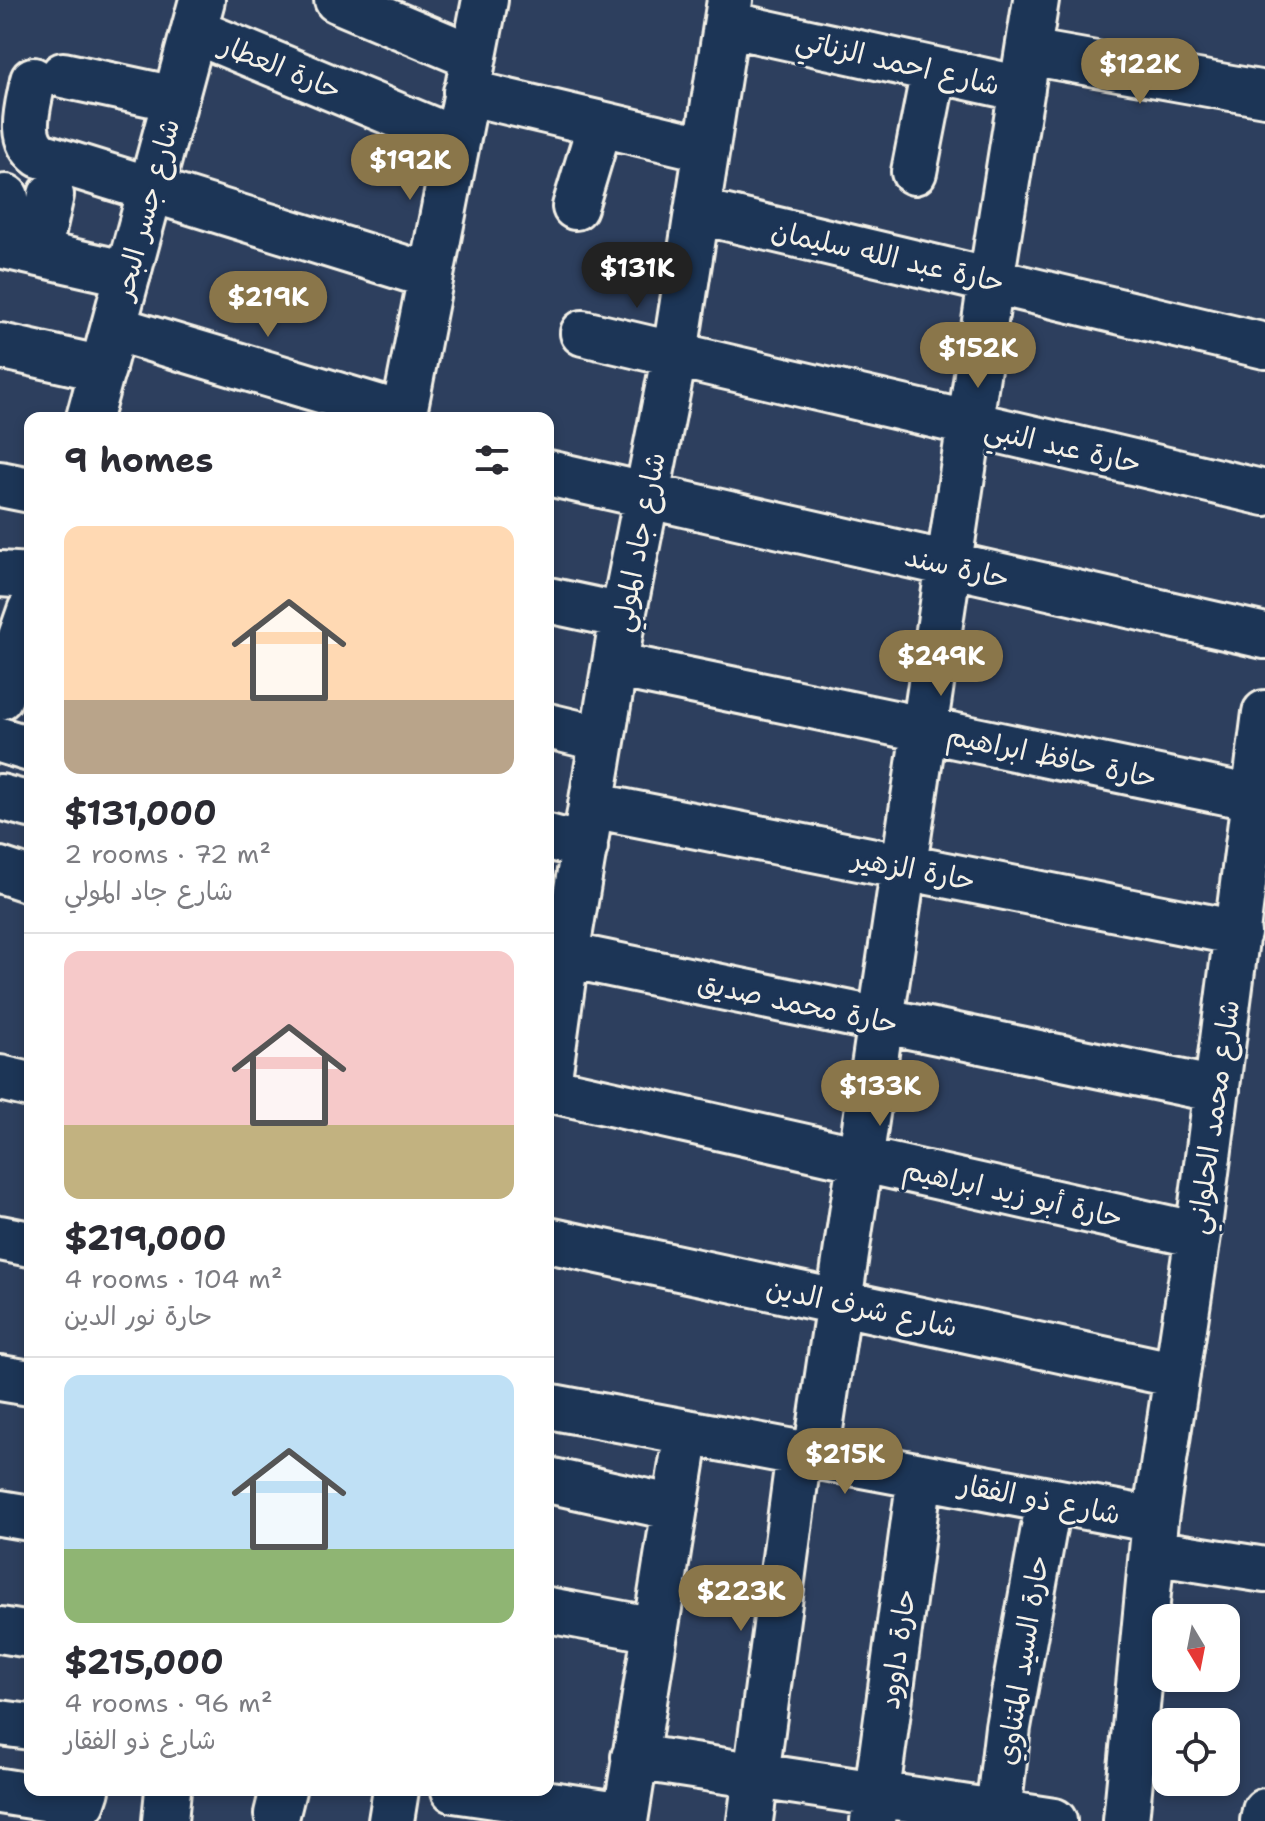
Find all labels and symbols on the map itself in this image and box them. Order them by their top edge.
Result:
street label: شارع احمد الزناتي [791,20,1004,110]
street label: حارة العطار [213,25,347,109]
pin: $122K [1084,38,1196,106]
street label: شارع جسر البحر [103,114,189,306]
pin: $192K [354,134,466,202]
street label: حارة عبد الله سليمان [768,211,1008,301]
pin: $131K [581,242,693,310]
pin: $219K [212,271,324,339]
pin: $152K [922,322,1034,390]
street label: حارة عبد النبي [980,410,1145,488]
street label: شارع جاد المولي [602,449,680,636]
street label: حارة سند [901,537,1013,597]
pin: $249K [885,630,997,698]
street label: حارة حافظ ابراهيم [943,715,1160,800]
street label: حارة الزهير [847,838,979,899]
street label: حارة محمد صديق [694,963,902,1043]
street label: شارع محمد الحلواني [1178,997,1254,1238]
pin: $133K [824,1060,936,1128]
street label: حارة أبو زيد ابراهيم [899,1149,1126,1240]
street label: شارع شرف الدين [763,1268,961,1347]
pin: $215K [789,1428,901,1496]
street label: شارع ذو الفقار [954,1464,1124,1534]
street label: حارة السيد المتناوي [987,1552,1059,1768]
pin: $223K [685,1565,797,1633]
street label: حارة داوود [870,1586,924,1712]
north arrow [1152,1604,1240,1692]

